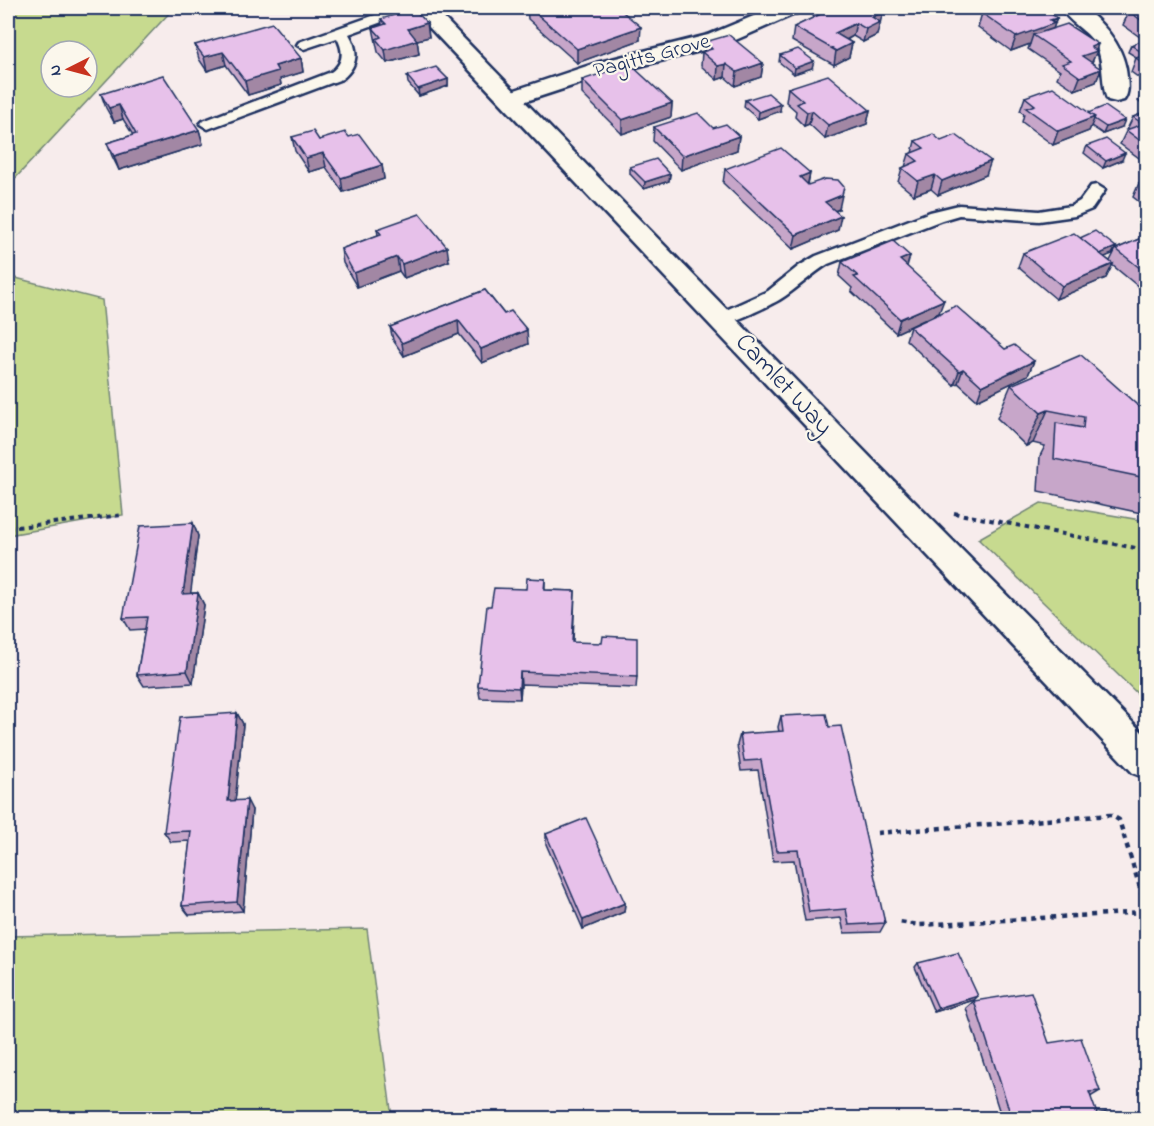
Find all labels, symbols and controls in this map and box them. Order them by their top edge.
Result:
street label: Pagitts Grove [590,26,714,89]
north arrow [39,39,99,99]
text: N [44,64,69,77]
street label: Camlet Way [725,325,841,445]

